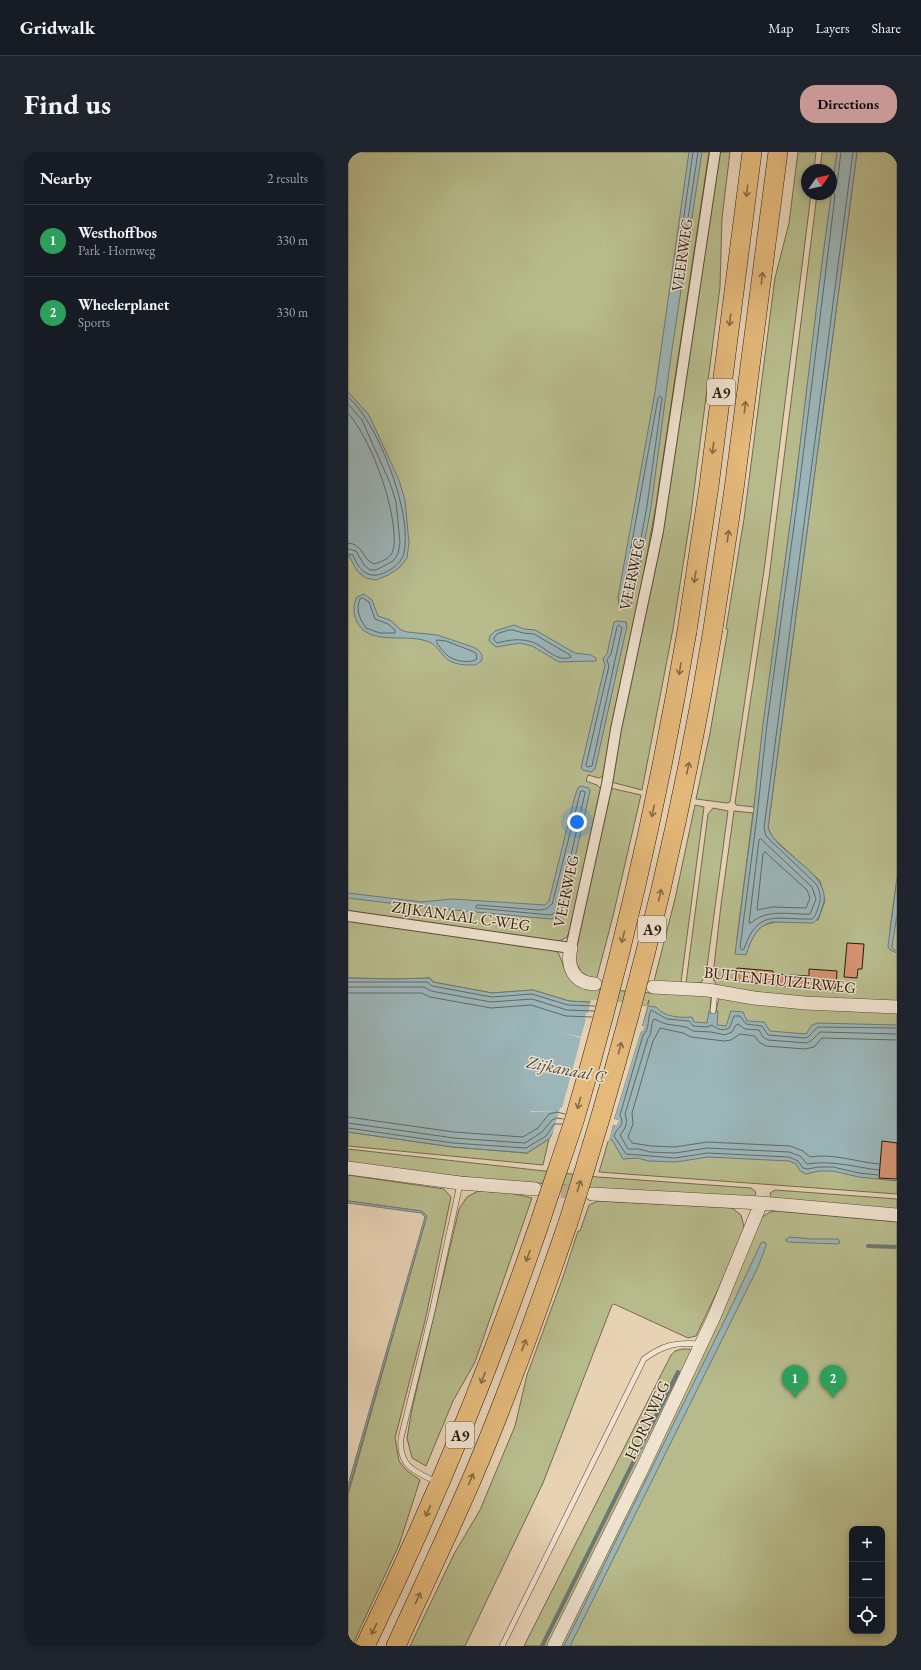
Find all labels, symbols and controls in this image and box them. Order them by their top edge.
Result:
text: Gridwalk [20,15,95,40]
text: Map [768,19,793,37]
text: Layers [815,19,850,37]
text: Share [872,19,901,37]
button: Directions [800,85,897,123]
text: Find us [24,86,111,122]
north arrow [801,164,837,200]
text: Nearby [40,167,92,189]
text: 2 results [267,170,308,187]
one-way arrow [743,184,751,197]
street label: VEERWEG [666,217,698,293]
text: Westhoffbos [78,223,157,242]
text: 1 [50,232,56,249]
text: 330 m [277,232,308,249]
text: Park · Hornweg [78,242,155,259]
one-way arrow [758,272,766,285]
text: Wheelerplanet [78,295,169,314]
text: 2 [50,304,56,321]
text: 330 m [277,304,308,321]
one-way arrow [726,313,734,326]
text: Sports [78,314,110,331]
road number: A9 [707,379,735,405]
one-way arrow [741,401,749,414]
one-way arrow [710,442,717,455]
one-way arrow [724,530,732,543]
street label: VEERWEG [614,535,650,612]
one-way arrow [691,570,699,583]
one-way arrow [676,663,684,676]
one-way arrow [684,762,692,775]
one-way arrow [648,804,656,817]
your location [567,812,587,832]
street label: VEERWEG [548,852,584,929]
one-way arrow [656,889,664,902]
street label: ZIJKANAAL C-WEG [390,896,532,936]
road number: A9 [638,916,666,942]
one-way arrow [619,931,626,944]
street label: BUITENHUIZERWEG [703,962,857,998]
one-way arrow [617,1041,624,1054]
water label: Zijkanaal C [524,1050,610,1088]
one-way arrow [574,1097,582,1110]
one-way arrow [576,1180,583,1193]
one-way arrow [524,1249,532,1261]
one-way arrow [521,1340,529,1352]
pin: 1 [782,1365,808,1398]
pin: 2 [820,1365,846,1398]
one-way arrow [479,1371,487,1383]
street label: HORNWEG [620,1377,675,1463]
road number: A9 [446,1422,474,1448]
one-way arrow [468,1474,476,1486]
one-way arrow [424,1504,431,1516]
map controls [849,1526,885,1634]
button: + [849,1526,885,1562]
button: − [849,1562,885,1598]
one-way arrow [415,1592,422,1604]
button: locate [849,1598,885,1634]
one-way arrow [370,1622,377,1634]

